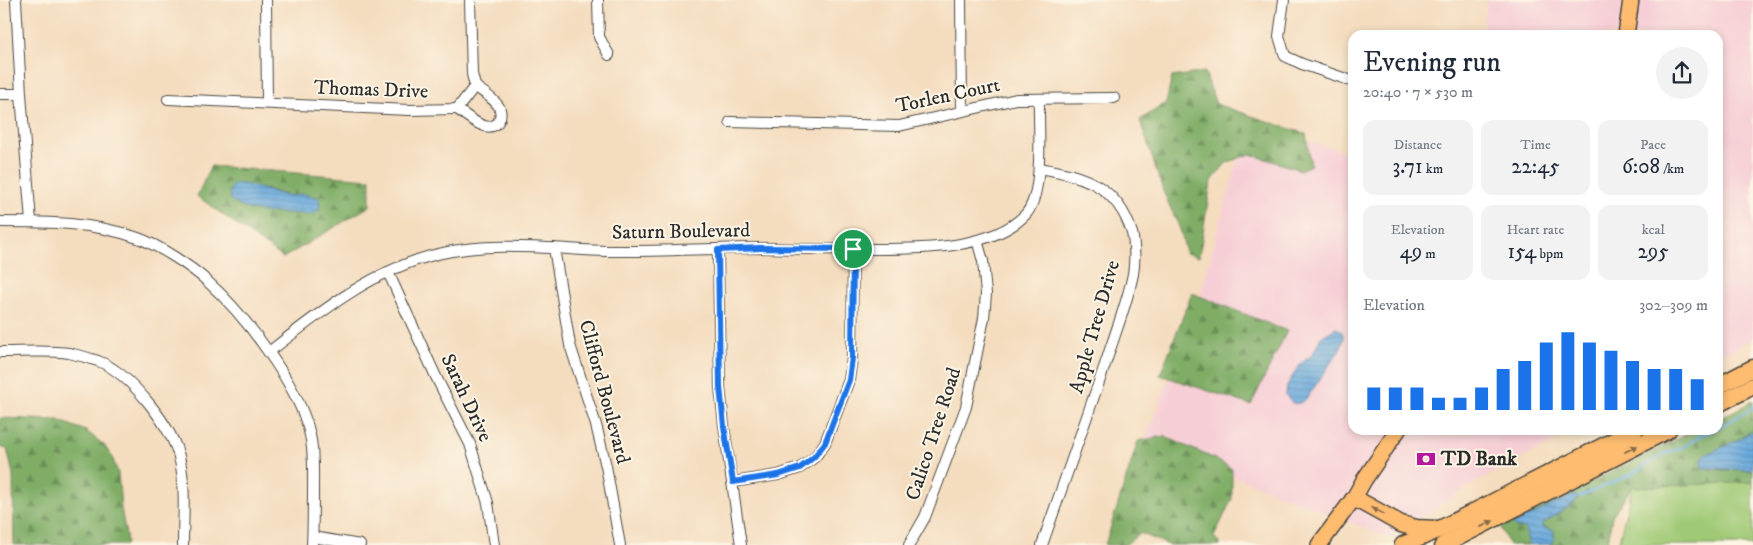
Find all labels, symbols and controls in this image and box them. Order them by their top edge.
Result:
text: Evening run [1363,45,1501,80]
button: share [1656,47,1708,99]
street label: Torlen Court [894,73,1002,119]
street label: Thomas Drive [313,76,429,104]
text: 20:40 · 7 × 530 m [1363,82,1473,102]
text: Distance [1394,136,1442,154]
text: Time [1520,136,1551,154]
text: Pace [1640,136,1666,154]
text: 3.71 [1392,154,1423,180]
text: 22:45 [1511,154,1560,180]
text: 6:08 [1622,154,1660,180]
text: km [1423,160,1443,178]
text: /km [1660,160,1684,178]
street label: Saturn Boulevard [612,218,750,246]
text: Elevation [1391,221,1445,239]
text: Heart rate [1507,221,1564,239]
text: kcal [1642,221,1665,239]
pin [832,228,874,270]
icon: arrive [839,235,867,263]
text: 49 [1400,239,1422,265]
text: 154 [1507,239,1536,265]
text: 295 [1638,239,1669,265]
text: m [1422,245,1436,263]
text: bpm [1536,245,1564,263]
street label: Apple Tree Drive [1064,258,1126,396]
text: Elevation [1363,295,1425,315]
text: 302–309 m [1639,295,1708,315]
street label: Clifford Boulevard [573,317,635,467]
street label: Sarah Drive [435,350,497,446]
street label: Calico Tree Road [901,364,967,504]
one-way arrow [1624,445,1639,453]
place label: TD Bank [1440,447,1518,472]
bank icon: TD Bank [1415,448,1437,470]
one-way arrow [1370,507,1385,515]
one-way arrow [1480,520,1494,528]

